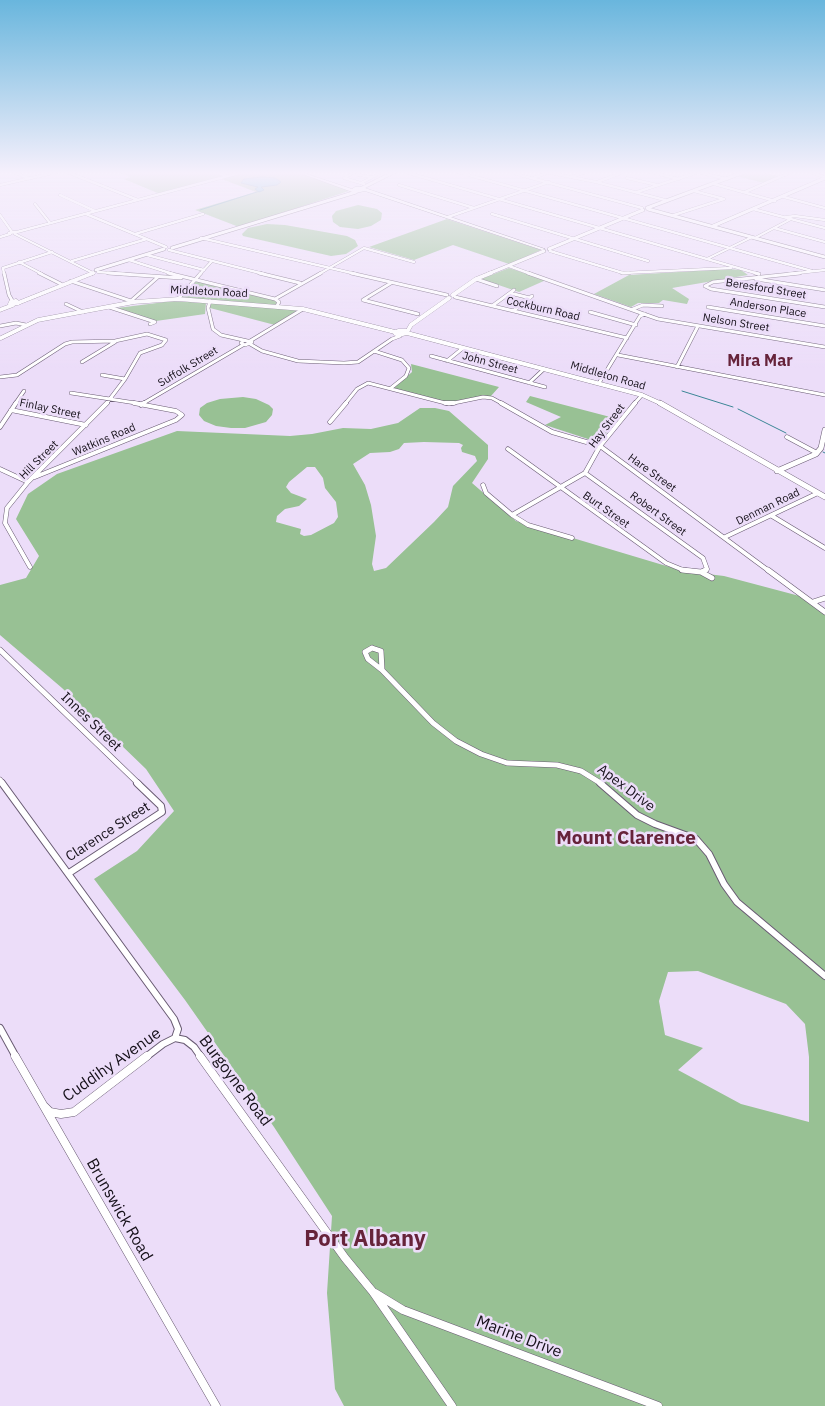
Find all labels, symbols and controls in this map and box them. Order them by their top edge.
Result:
street label: Beresford Street [725,276,807,302]
street label: Middleton Road [170,283,248,301]
street label: Cockburn Road [505,294,581,324]
street label: Anderson Place [729,295,807,321]
street label: Nelson Street [702,311,770,335]
street label: Suffolk Street [156,344,220,390]
street label: John Street [461,349,519,377]
district label: Mira Mar [727,351,793,371]
street label: Middleton Road [569,359,647,393]
street label: Finlay Street [18,396,82,422]
street label: Hay Street [586,401,628,451]
street label: Watkins Road [70,421,138,459]
street label: Hill Street [17,438,61,482]
street label: Hare Street [625,451,679,495]
street label: Denman Road [734,486,802,528]
street label: Burt Street [580,489,632,531]
street label: Robert Street [627,489,689,539]
street label: Innes Street [57,689,125,755]
street label: Apex Drive [594,761,658,815]
street label: Clarence Street [63,799,153,865]
district label: Mount Clarence [556,828,696,850]
street label: Cuddihy Avenue [59,1024,165,1106]
street label: Burgoyne Road [195,1032,275,1130]
street label: Brunswick Road [82,1155,156,1265]
district label: Port Albany [304,1227,426,1253]
street label: Marine Drive [473,1312,565,1362]

